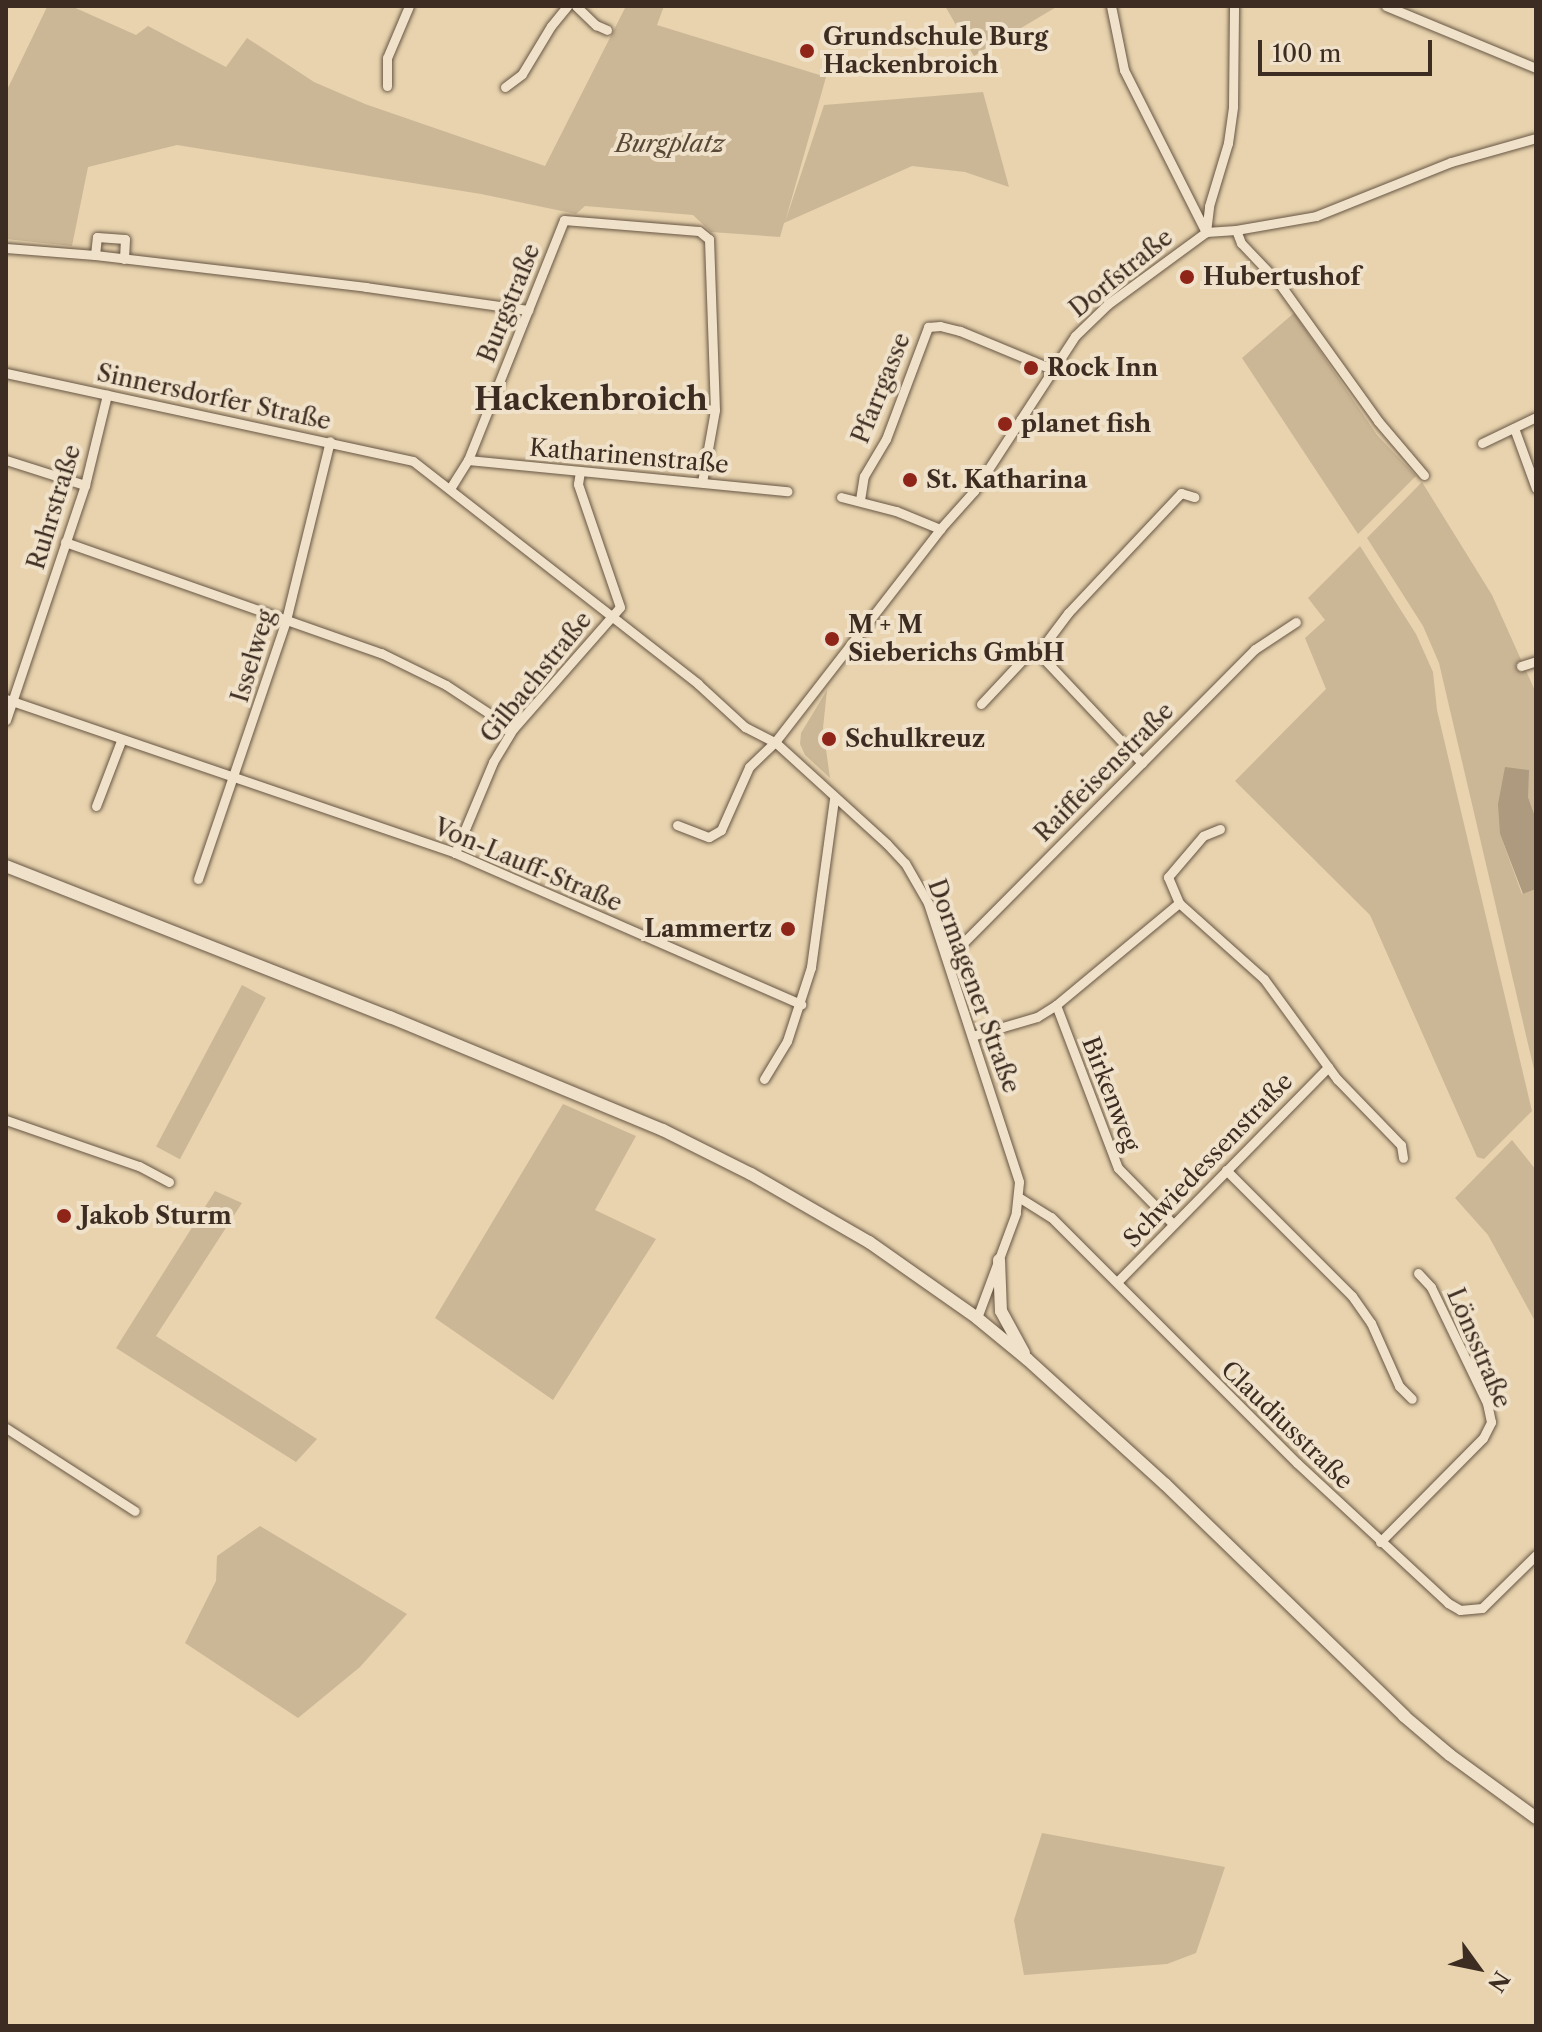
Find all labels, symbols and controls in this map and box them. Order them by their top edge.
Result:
place label: Grundschule Burg Hackenbroich [823,23,1048,79]
scale bar [1262,24,1436,74]
text: 100 m [1272,39,1341,68]
marker: Grundschule Burg Hackenbroich [798,42,816,60]
park label: Burgplatz [615,130,725,158]
street label: Dorfstraße [1064,223,1178,323]
street label: Burgstraße [472,239,546,367]
place label: Hubertushof [1203,263,1360,291]
marker: Hubertushof [1178,268,1196,286]
street label: Pfarrgasse [846,328,916,448]
place label: Rock Inn [1047,354,1159,382]
street label: Sinnersdorfer Straße [94,358,334,436]
marker: Rock Inn [1022,359,1040,377]
district label: Hackenbroich [474,380,708,418]
place label: planet fish [1021,410,1151,438]
marker: planet fish [996,415,1014,433]
street label: Katharinenstraße [528,433,730,479]
street label: Ruhrstraße [21,441,87,573]
place label: St. Katharina [926,466,1087,494]
marker: St. Katharina [901,471,919,489]
street label: Isselweg [225,606,281,706]
street label: Gilbachstraße [474,606,598,748]
place label: M + M Sieberichs GmbH [848,611,1065,667]
marker: M + M Sieberichs GmbH [823,630,841,648]
street label: Raiffeisenstraße [1028,696,1180,848]
place label: Schulkreuz [845,725,985,753]
marker: Schulkreuz [820,730,838,748]
street label: Von-Lauff-Straße [430,812,626,918]
street label: Dormagener Straße [922,875,1026,1097]
place label: Lammertz [644,915,772,943]
marker: Lammertz [779,920,797,938]
street label: Birkenweg [1076,1033,1146,1155]
street label: Schwiedessenstraße [1117,1067,1299,1253]
place label: Jakob Sturm [80,1202,232,1230]
marker: Jakob Sturm [55,1207,73,1225]
street label: Lönsstraße [1441,1284,1517,1412]
street label: Claudiusstraße [1215,1355,1359,1495]
north arrow [1438,1928,1518,2008]
text: N [1482,1966,1515,1997]

